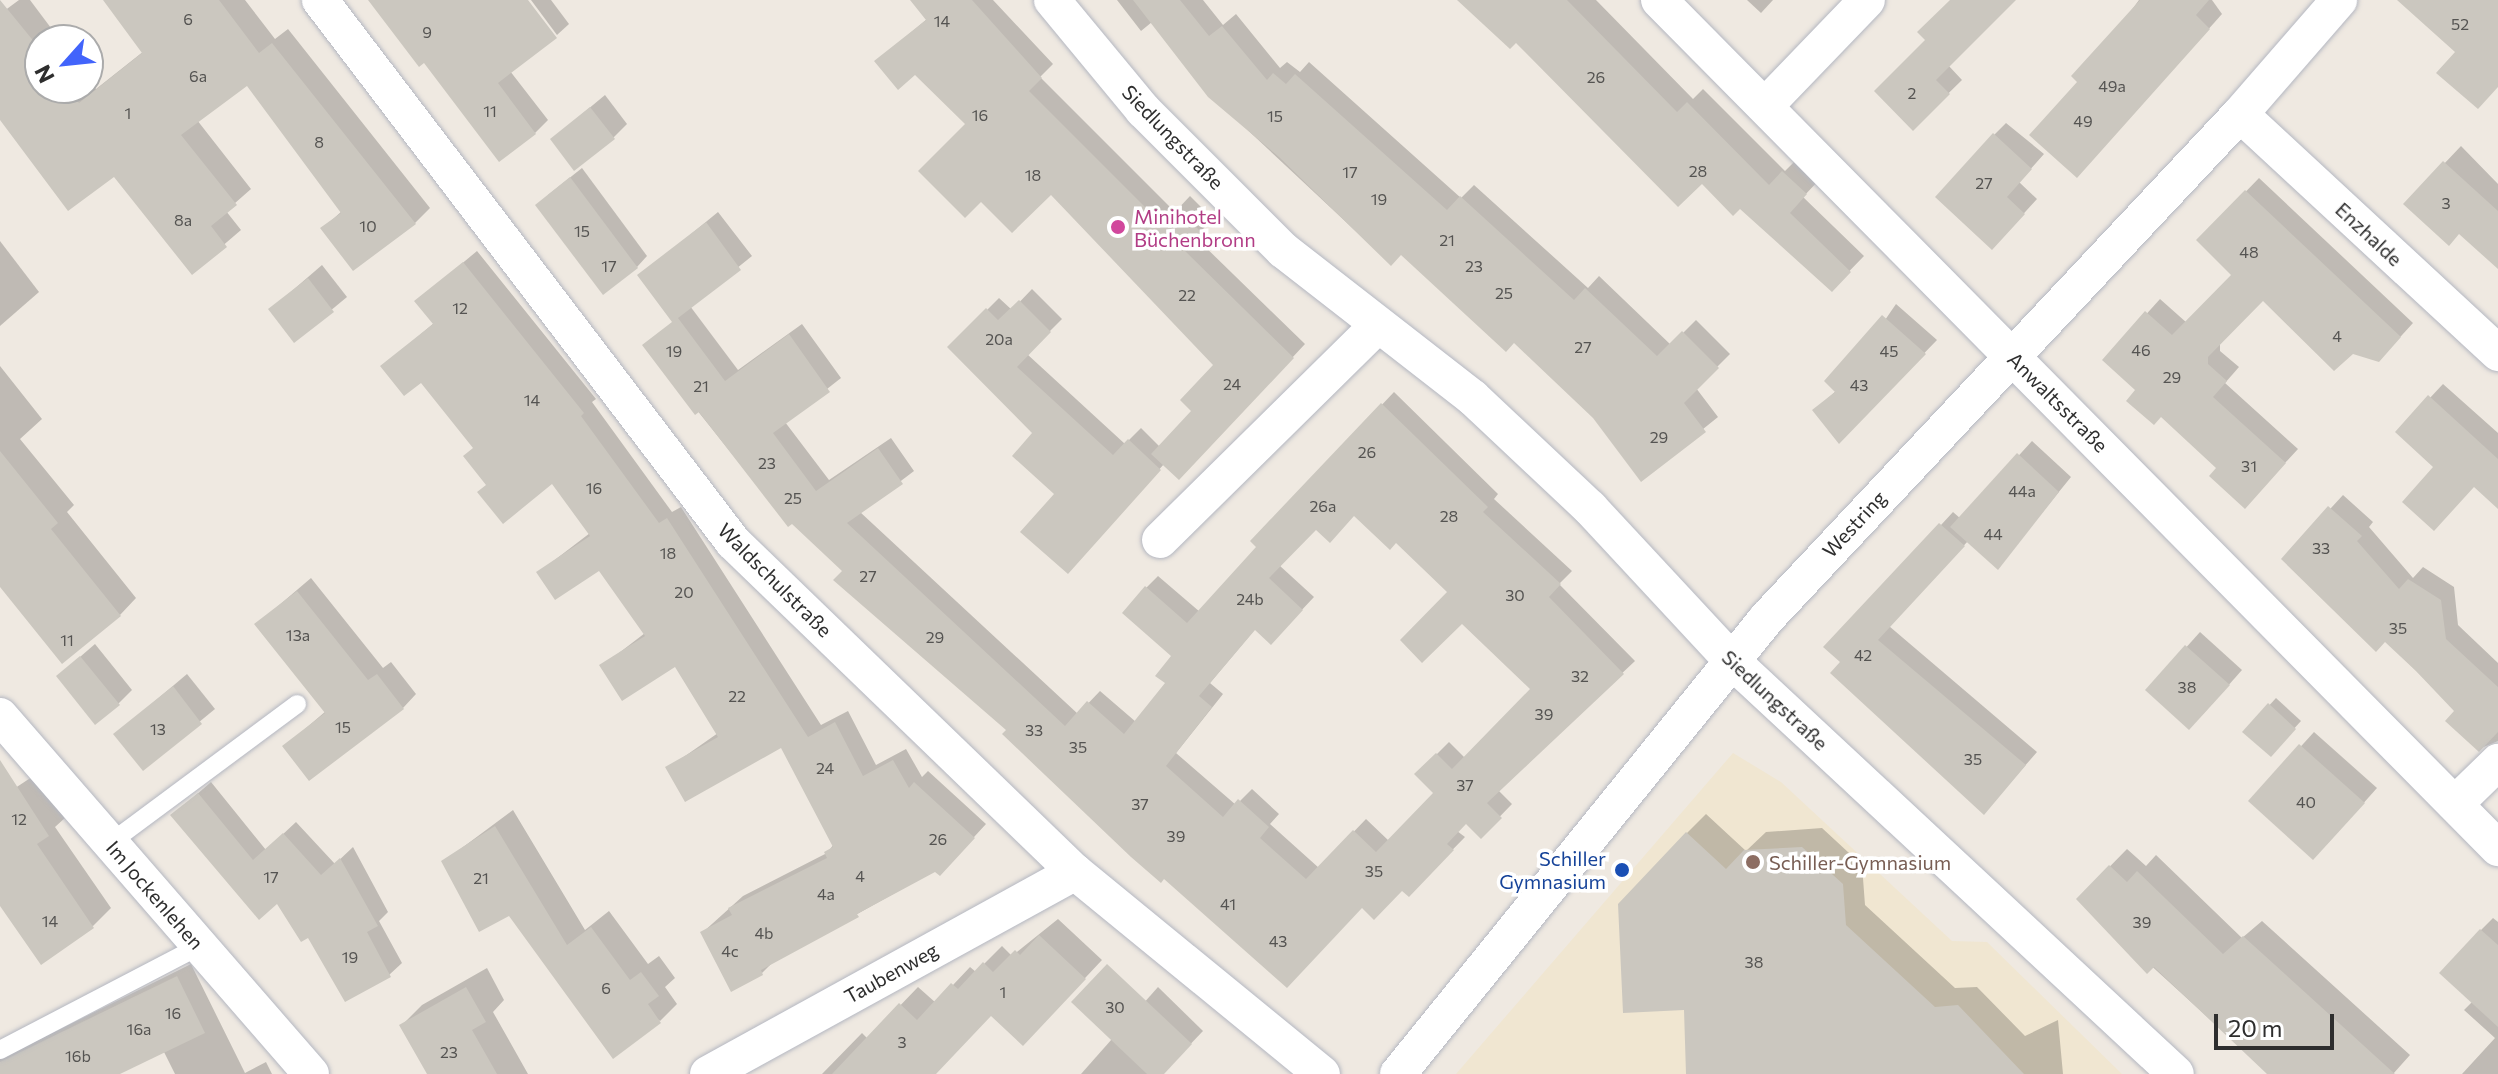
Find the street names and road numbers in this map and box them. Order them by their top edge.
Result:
street label: Siedlungstraße [1117,80,1229,194]
street label: Enzhalde [2331,197,2407,271]
street label: Anwaltsstraße [2003,347,2113,457]
street label: Westring [1817,486,1891,562]
street label: Waldschulstraße [713,518,837,642]
street label: Siedlungstraße [1717,645,1833,755]
street label: Im Jockenlehen [101,836,209,954]
street label: Taubenweg [840,937,942,1009]

